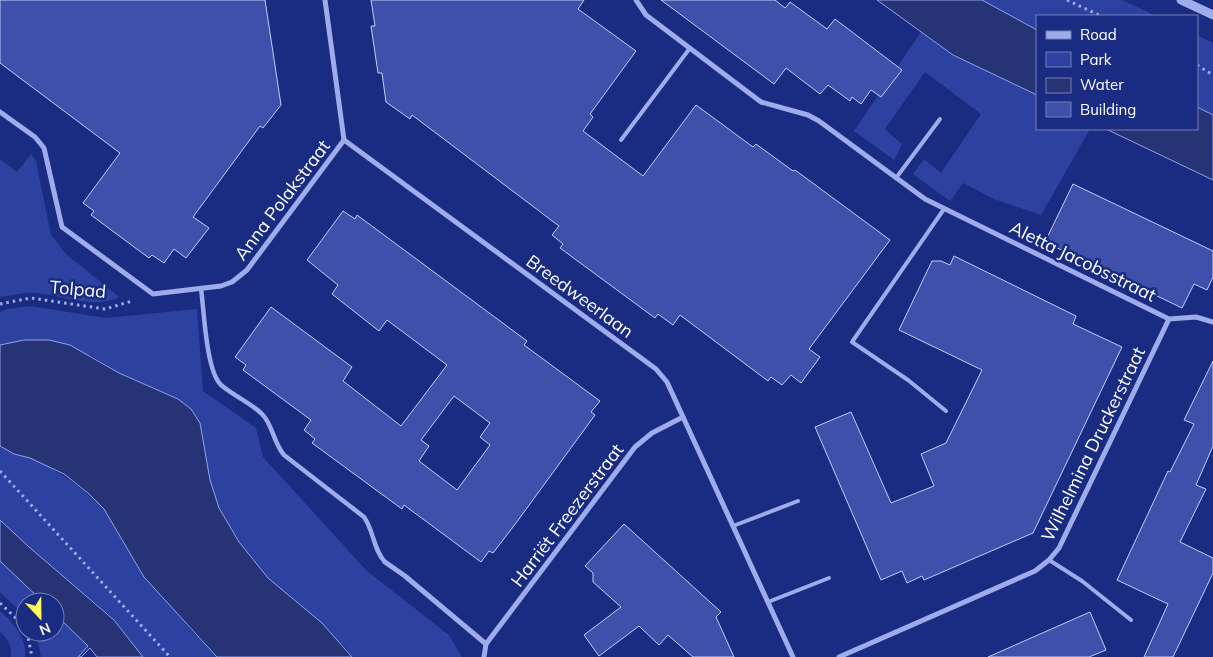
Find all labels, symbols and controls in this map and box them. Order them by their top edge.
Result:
legend [1036,15,1198,130]
text: Road [1080,25,1117,44]
text: Park [1080,50,1112,69]
text: Water [1080,75,1124,94]
text: Building [1080,100,1136,119]
street label: Anna Polakstraat [229,135,335,265]
street label: Aletta Jacobsstraat [1006,216,1160,306]
street label: Breedweerlaan [522,249,638,343]
street label: Tolpad [49,275,107,303]
street label: Wilhelmina Druckerstraat [1036,343,1150,545]
street label: Harriët Freezerstraat [506,439,628,591]
north arrow [15,592,65,642]
text: N [37,619,53,639]

